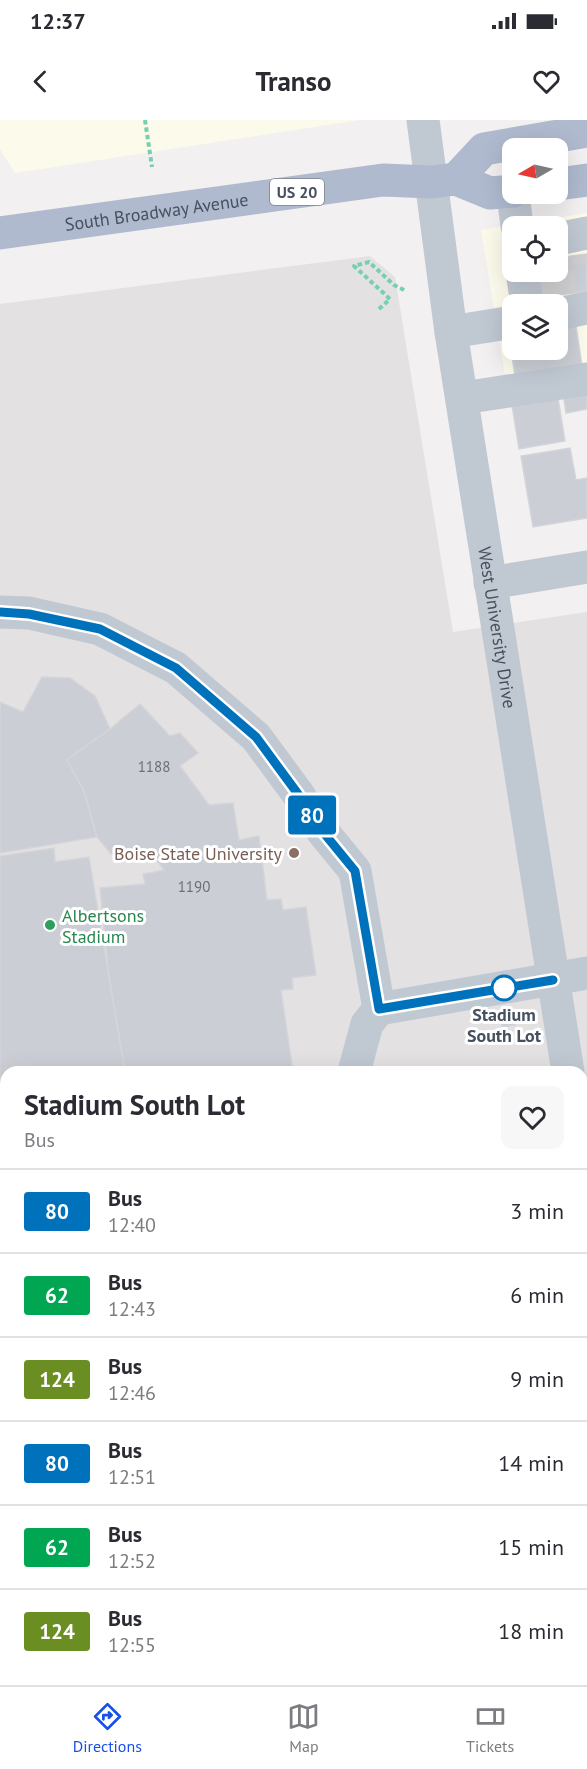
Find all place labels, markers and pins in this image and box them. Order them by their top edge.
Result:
place label: Boise State University [114,842,283,865]
marker: Boise State University [287,846,301,860]
place label: Albertsons Stadium [62,904,144,948]
marker: Albertsons Stadium [43,918,57,932]
marker: Stadium South Lot [491,975,517,1001]
place label: Stadium South Lot [467,1003,542,1047]

